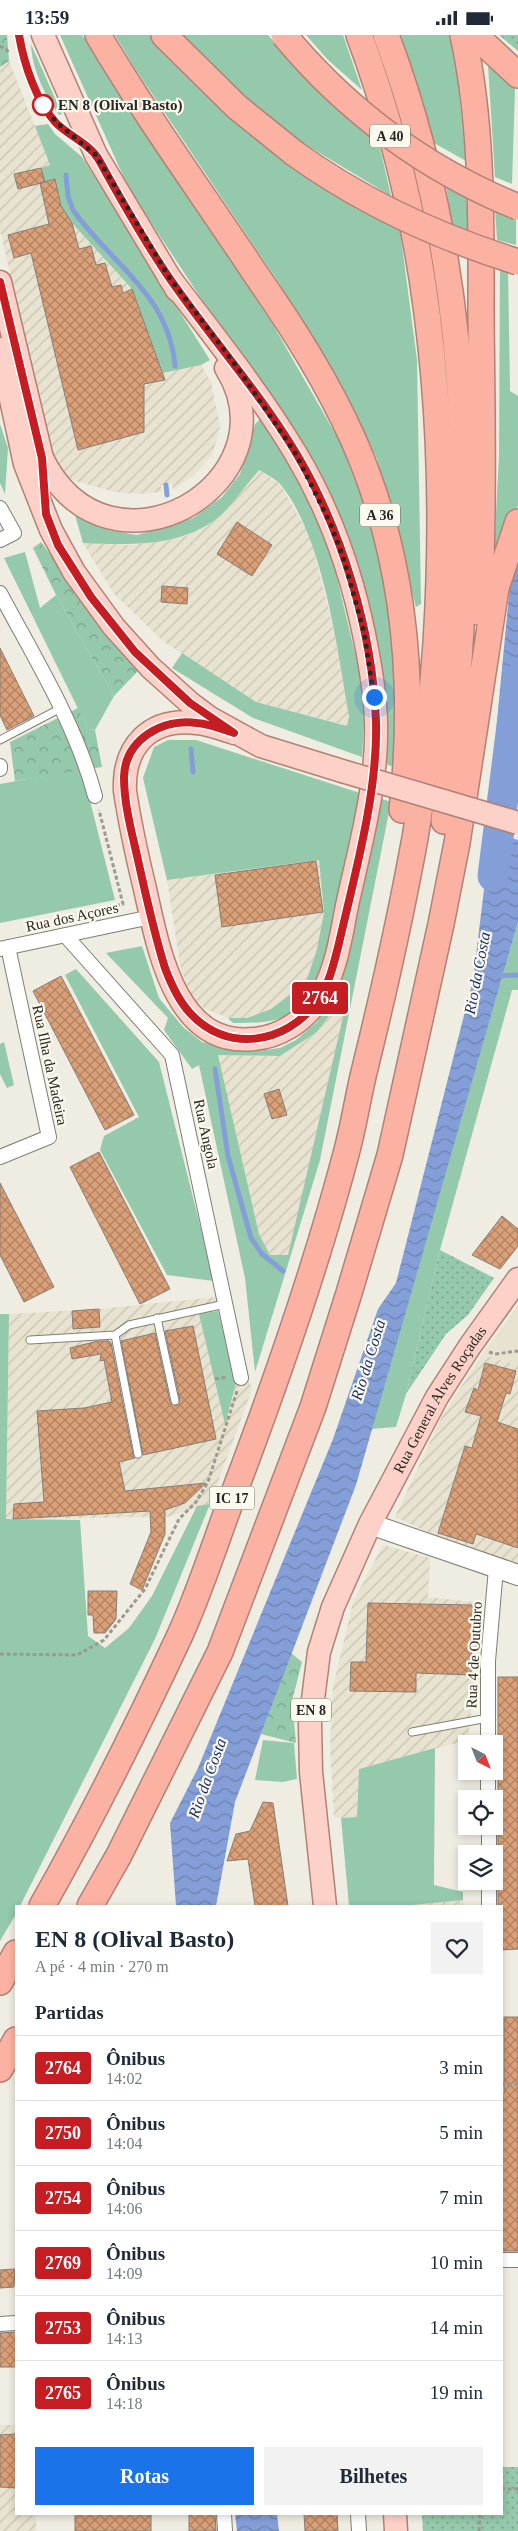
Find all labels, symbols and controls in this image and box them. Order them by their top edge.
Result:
text: 13:59 [25,7,69,28]
marker: EN 8 (Olival Basto) [32,94,54,116]
place label: EN 8 (Olival Basto) [58,97,183,114]
road number: A 40 [370,125,410,147]
road number: A 36 [360,503,400,527]
your location [362,685,387,710]
street label: Rua dos Açores [24,899,120,935]
water label: Rio da Costa [460,930,493,1017]
line badge: 2764 [285,982,355,1014]
text: 2764 [302,988,338,1008]
street label: Rua Ilha da Madeira [29,1003,71,1127]
street label: Rua Angola [191,1097,221,1171]
water label: Rio da Costa [347,1318,388,1403]
street label: Rua General Alves Roçadas [390,1323,490,1476]
road number: IC 17 [210,1487,254,1510]
street label: Rua 4 de Outubro [463,1601,485,1709]
road number: EN 8 [291,1699,331,1721]
north arrow [458,1735,502,1780]
map controls [458,1735,503,1890]
water label: Rio da Costa [184,1736,229,1821]
button: locate [458,1790,503,1835]
button: layers [458,1845,503,1890]
button: heart [431,1922,483,1974]
text: EN 8 (Olival Basto) [35,1926,234,1952]
text: A pé · 4 min · 270 m [35,1958,169,1975]
text: Partidas [35,2002,104,2023]
text: Ônibus [106,2048,165,2069]
text: 3 min [439,2057,483,2078]
text: 2764 [45,2058,81,2078]
text: 14:02 [106,2070,142,2087]
text: Ônibus [106,2113,165,2134]
text: 5 min [439,2122,483,2143]
text: 2750 [45,2123,81,2143]
text: 14:04 [106,2135,142,2152]
text: Ônibus [106,2178,165,2199]
text: 7 min [439,2187,483,2208]
text: 2754 [45,2188,81,2208]
text: 14:06 [106,2200,142,2217]
text: Ônibus [106,2243,165,2264]
text: 10 min [430,2252,483,2273]
text: 2769 [45,2253,81,2273]
text: 14:09 [106,2265,142,2282]
text: Ônibus [106,2308,165,2329]
text: 14 min [430,2317,483,2338]
text: 2753 [45,2318,81,2338]
text: 14:13 [106,2330,142,2347]
text: Ônibus [106,2373,165,2394]
text: 19 min [430,2382,483,2403]
text: 2765 [45,2383,81,2403]
text: 14:18 [106,2395,142,2412]
button: Rotas [35,2447,254,2505]
button: Bilhetes [264,2447,483,2505]

